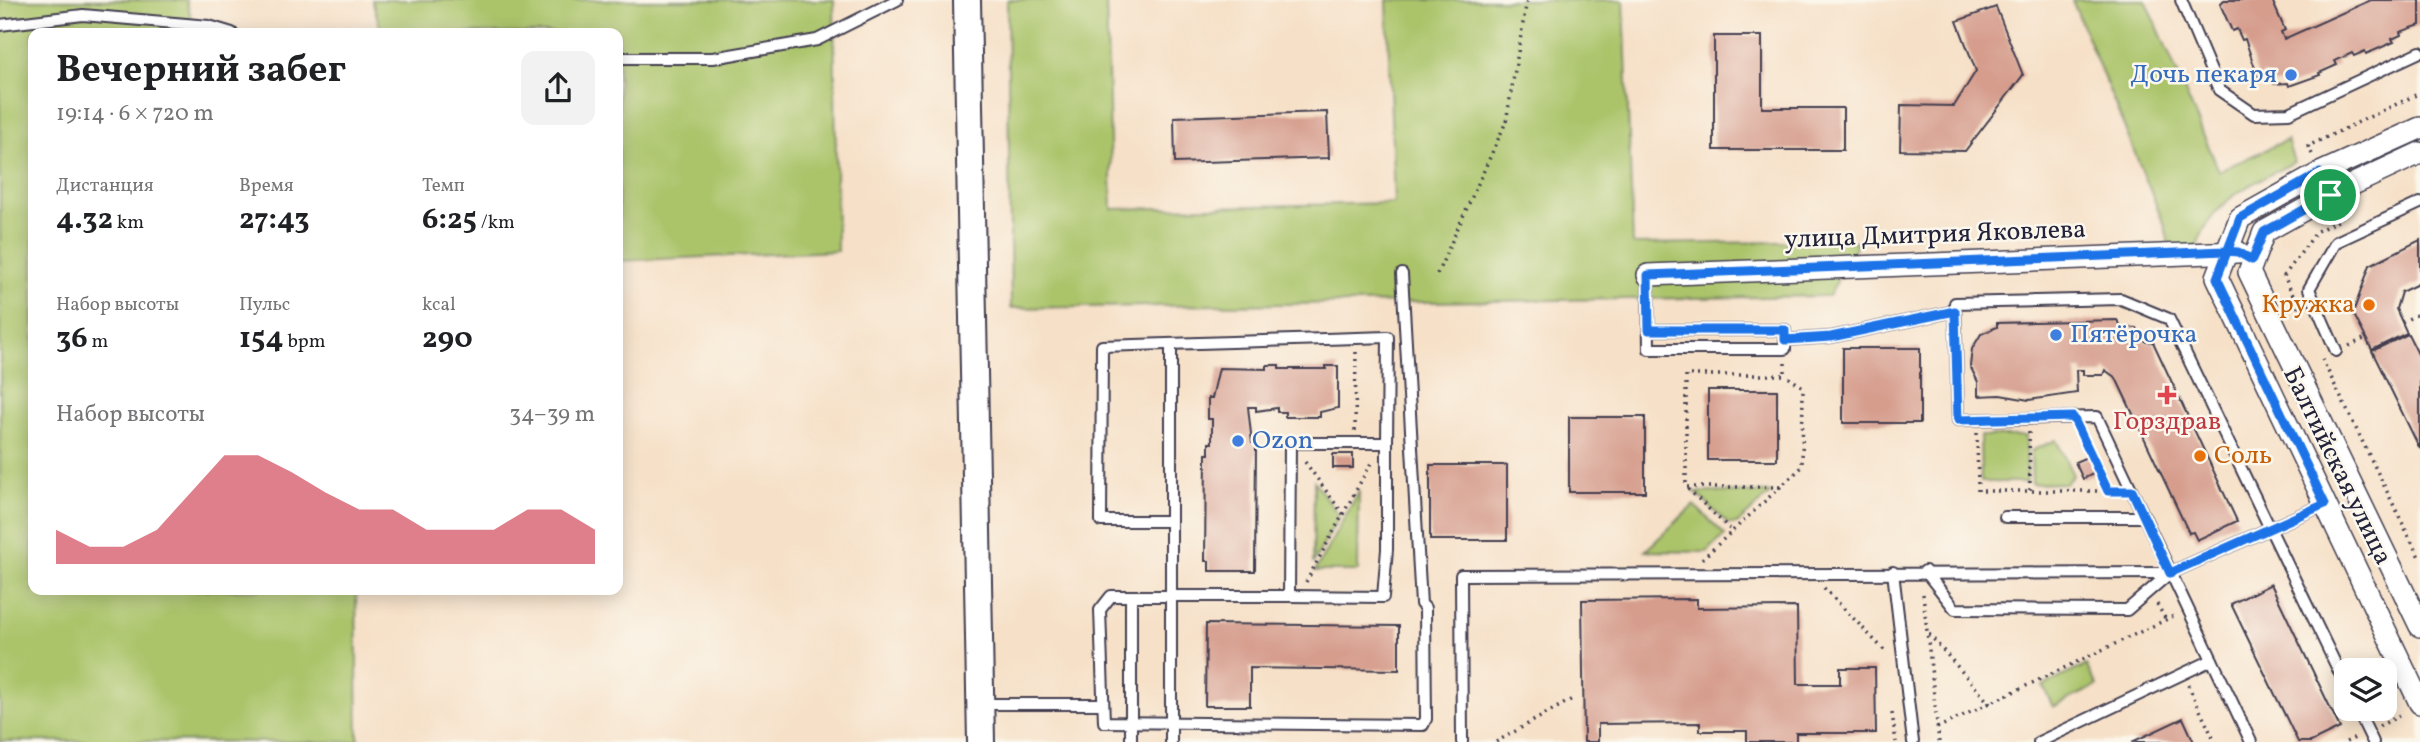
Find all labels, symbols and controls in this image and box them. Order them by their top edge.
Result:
text: Вечерний забег [56,45,346,98]
button: share [521,51,595,125]
place label: Дочь пекаря [2130,57,2277,93]
marker: Дочь пекаря [2283,67,2299,83]
text: 19:14 · 6 × 720 m [56,98,214,130]
pin [2300,165,2360,225]
text: Дистанция [56,173,154,199]
text: Время [239,173,294,199]
text: Темп [422,173,465,199]
icon: arrive [2311,176,2349,214]
text: 4.32 [56,199,113,241]
text: 27:43 [239,199,310,241]
text: 6:25 [422,199,477,241]
text: km [113,210,144,236]
text: /km [477,210,515,236]
street label: улица Дмитрия Яковлева [1783,212,2087,258]
place label: Кружка [2261,287,2355,323]
text: Набор высоты [56,292,179,318]
text: Пульс [239,292,290,318]
text: kcal [422,292,456,318]
marker: Кружка [2361,297,2377,313]
place label: Пятёрочка [2070,317,2198,353]
text: 36 [56,318,88,360]
text: 154 [239,318,284,360]
text: 290 [422,318,473,360]
marker: Пятёрочка [2048,327,2064,343]
text: m [88,329,108,355]
text: bpm [284,329,326,355]
street label: Балтийская улица [2273,361,2401,571]
marker: Горздрав [2159,387,2175,403]
text: Набор высоты [56,399,205,431]
text: 34–39 m [509,399,595,431]
place label: Горздрав [2113,404,2221,440]
place label: Ozon [1252,423,1313,459]
marker: Ozon [1230,433,1246,449]
place label: Соль [2214,438,2272,474]
marker: Соль [2192,448,2208,464]
map controls [2334,658,2397,721]
button: layers [2334,658,2397,721]

